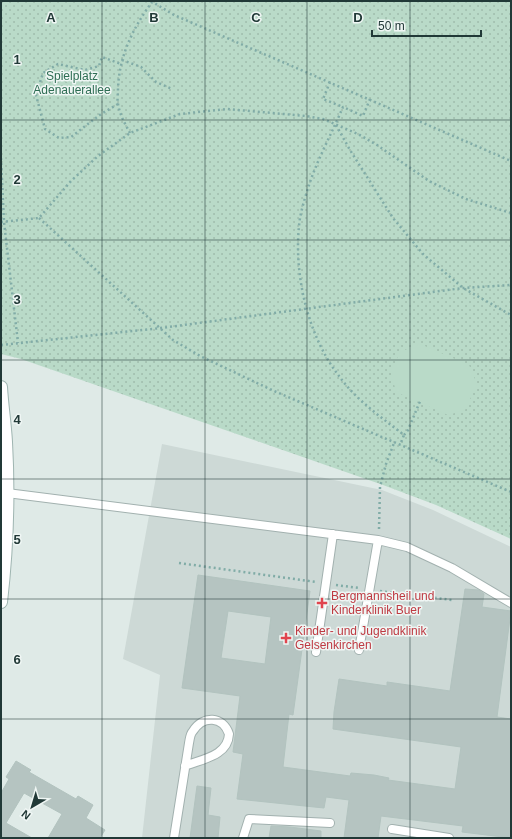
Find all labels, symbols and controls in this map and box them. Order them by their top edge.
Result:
text: A [46,10,56,25]
text: B [149,10,159,25]
text: C [251,10,261,25]
text: D [353,10,363,25]
scale bar [372,12,481,38]
text: 50 m [378,19,405,33]
text: 1 [13,52,21,67]
park label: Spielplatz Adenauerallee [33,69,111,97]
text: 2 [13,172,21,187]
text: 3 [13,292,21,307]
text: 4 [13,412,21,427]
text: 5 [13,532,21,547]
place label: Bergmannsheil und Kinderklinik Buer [331,589,434,617]
marker: Bergmannsheil und Kinderklinik Buer [316,597,328,609]
place label: Kinder- und Jugendklinik Gelsenkirchen [295,624,427,652]
marker: Kinder- und Jugendklinik Gelsenkirchen [280,632,292,644]
text: 6 [13,652,21,667]
north arrow [12,787,52,827]
text: N [19,808,33,822]

